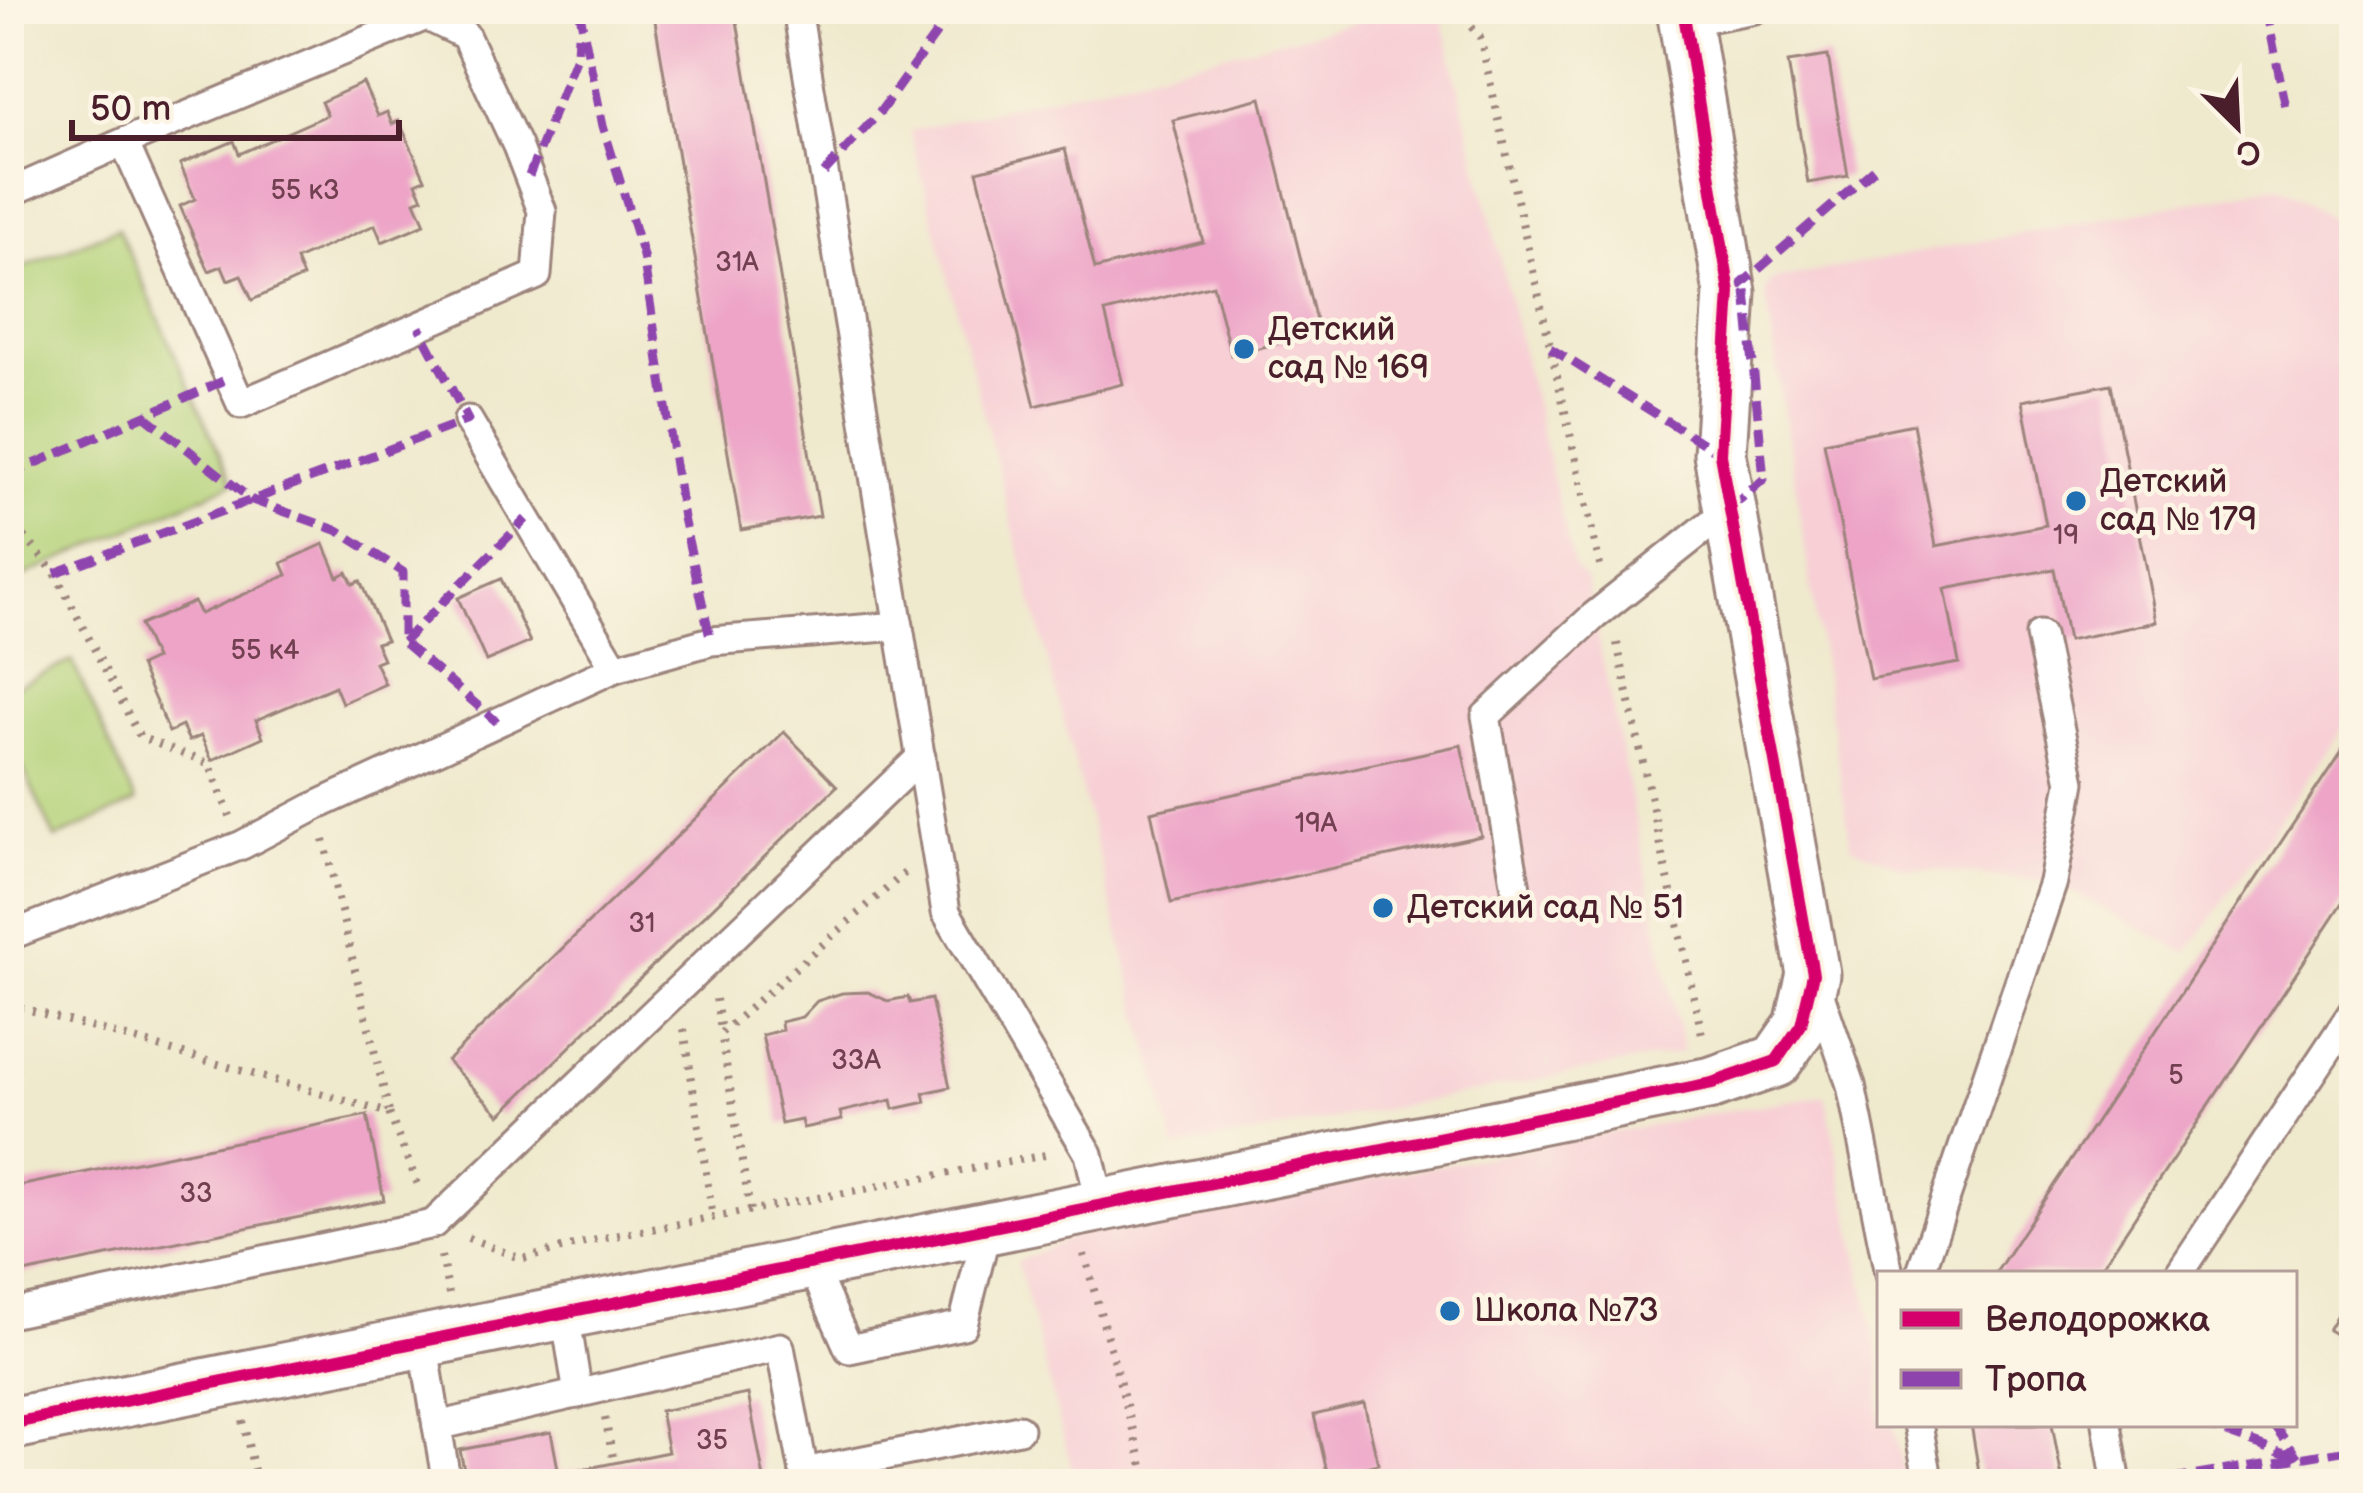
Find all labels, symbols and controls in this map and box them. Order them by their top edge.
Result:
scale bar [72,66,399,140]
north arrow [2177,66,2297,186]
text: 50 m [90,88,171,131]
text: С [2230,129,2267,175]
house number: 55 к3 [270,175,340,207]
house number: 31А [715,247,759,279]
place label: Детский сад № 169 [1268,310,1429,388]
marker: Детский сад № 169 [1231,336,1257,362]
place label: Детский сад № 179 [2100,462,2257,540]
marker: Детский сад № 179 [2063,488,2089,514]
house number: 19 [2053,520,2079,552]
house number: 55 к4 [230,635,300,667]
house number: 19А [1295,808,1338,840]
place label: Детский сад № 51 [1407,888,1684,928]
marker: Детский сад № 51 [1370,895,1396,921]
house number: 31 [628,908,656,940]
house number: 33А [831,1045,881,1077]
house number: 5 [2168,1060,2184,1092]
house number: 33 [179,1178,213,1210]
legend [1877,1271,2297,1427]
place label: Школа №73 [1474,1291,1659,1331]
marker: Школа №73 [1437,1298,1463,1324]
text: Велодорожка [1985,1299,2210,1342]
text: Тропа [1985,1359,2087,1402]
house number: 35 [696,1425,728,1457]

